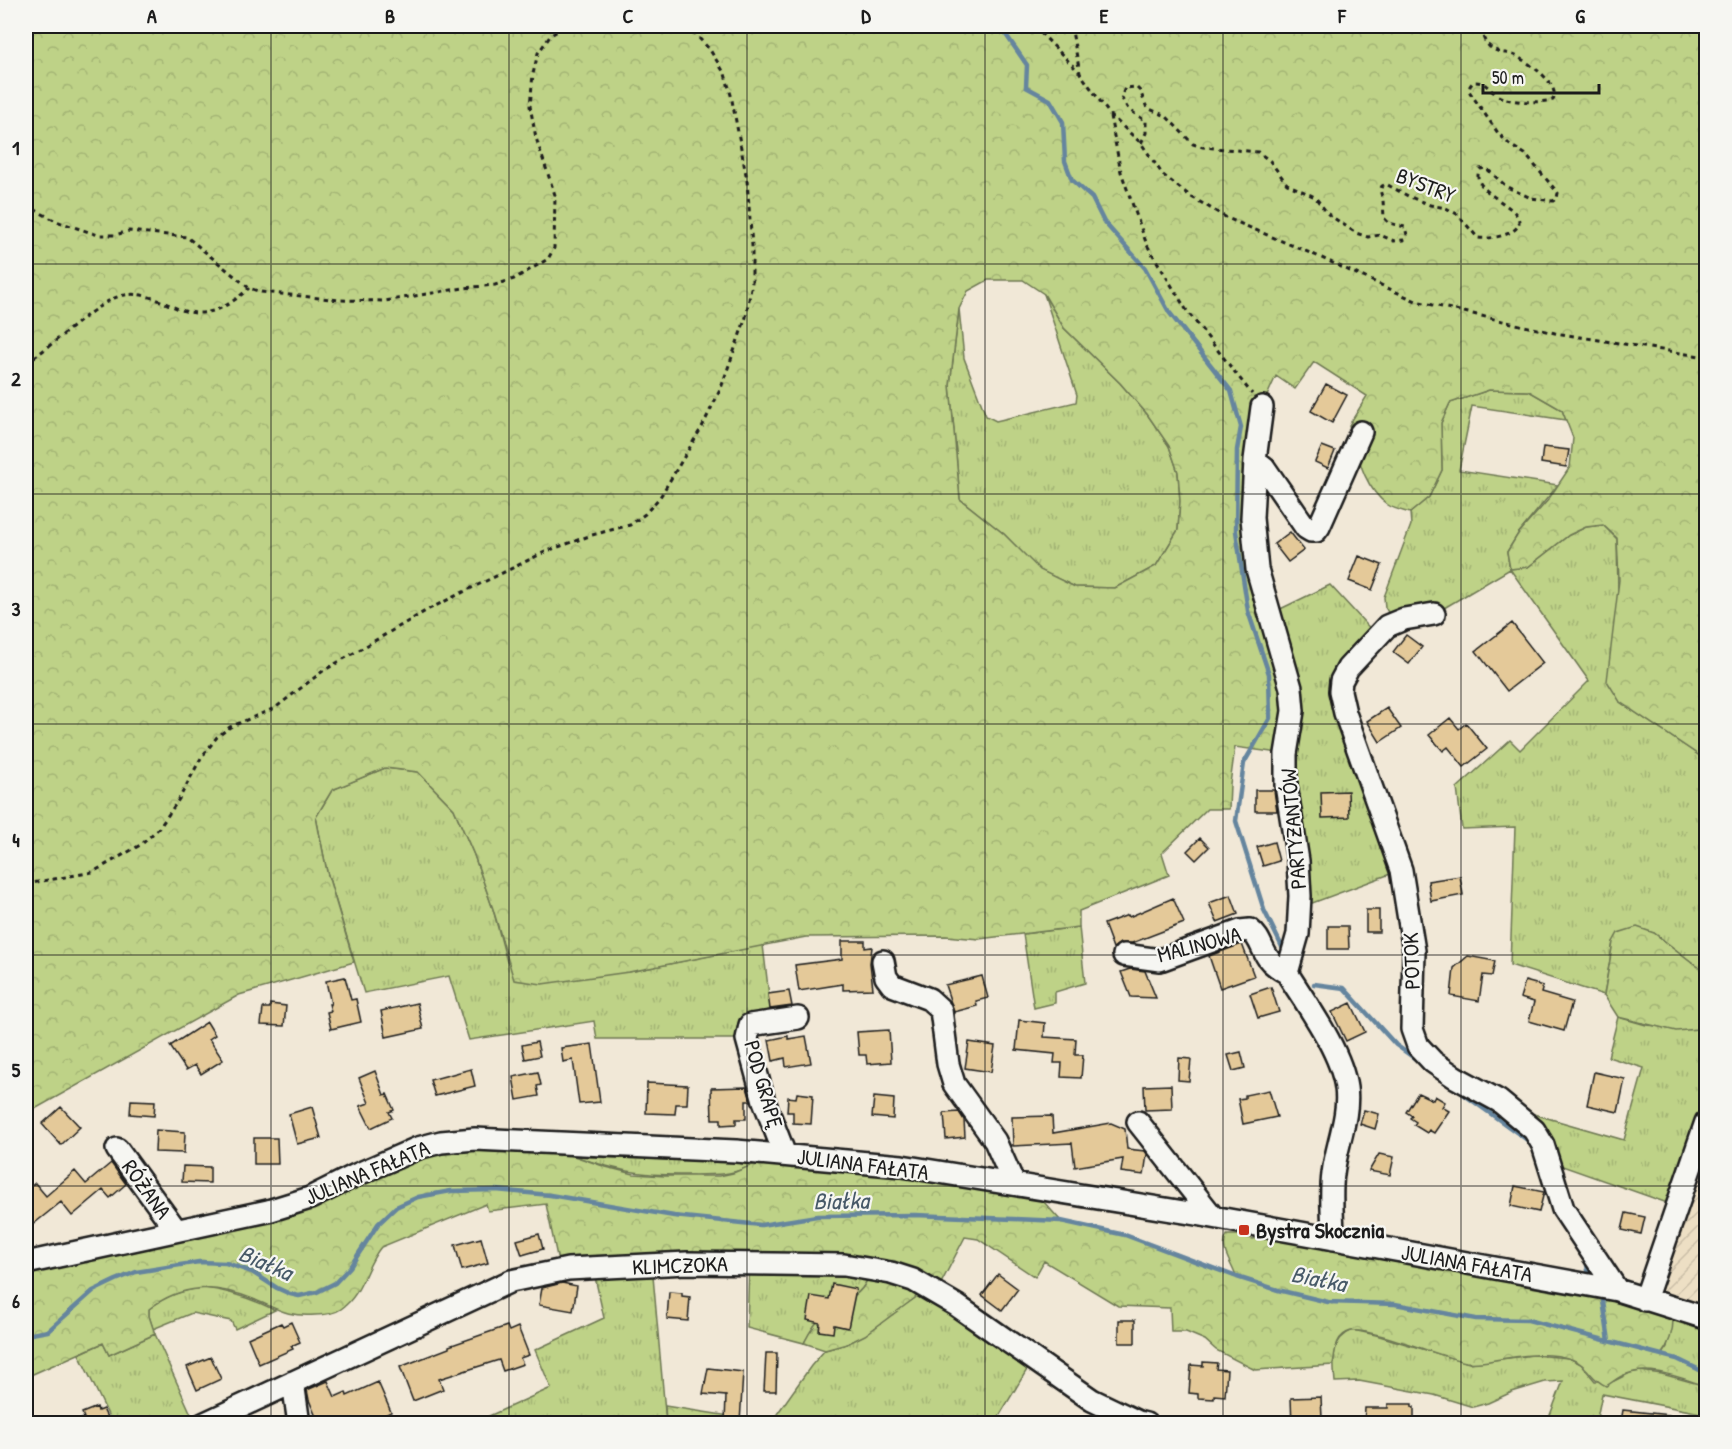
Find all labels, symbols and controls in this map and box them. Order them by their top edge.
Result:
text: A [147,2,157,29]
text: B [385,2,395,29]
text: C [623,2,634,29]
text: D [861,2,871,29]
text: E [1100,2,1109,29]
text: F [1337,2,1347,29]
text: G [1575,2,1585,29]
scale bar [1483,57,1598,95]
text: 50 m [1492,65,1524,90]
text: 1 [12,134,20,161]
street label: BYSTRY [1392,160,1460,210]
text: 2 [11,365,21,392]
text: 3 [12,595,21,622]
street label: PARTYZANTÓW [1273,767,1313,891]
text: 4 [12,826,20,853]
street label: MALINOWA [1154,918,1244,970]
street label: POTOK [1395,932,1427,990]
street label: POD GRAPĘ [737,1037,791,1133]
text: 5 [12,1056,21,1083]
street label: JULIANA FAŁATA [300,1132,434,1212]
street label: JULIANA FAŁATA [795,1141,931,1187]
street label: RÓŻANA [115,1153,179,1225]
water label: Białka [813,1183,872,1216]
place label: Bystra Skocznia [1256,1215,1385,1246]
marker: Bystra Skocznia [1237,1223,1251,1237]
water label: Białka [234,1236,300,1289]
street label: JULIANA FAŁATA [1399,1237,1535,1289]
street label: KLIMCZOKA [632,1248,729,1282]
water label: Białka [1289,1257,1352,1299]
text: 6 [12,1287,20,1314]

